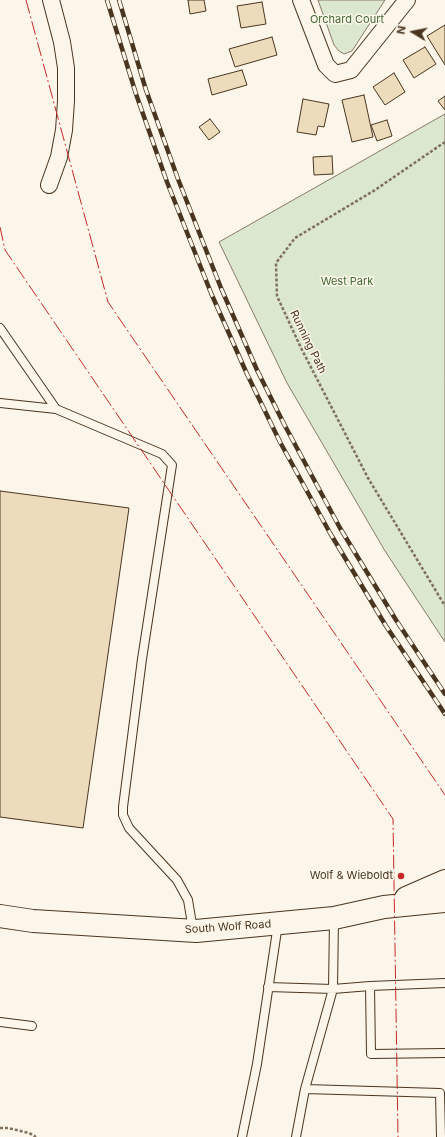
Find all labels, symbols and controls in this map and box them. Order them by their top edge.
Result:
north arrow [393,12,433,52]
park label: Orchard Court [310,13,384,27]
text: N [394,25,409,35]
park label: West Park [321,275,373,289]
street label: Running Path [287,308,329,376]
place label: Wolf & Wieboldt [310,869,393,883]
marker: Wolf & Wieboldt [396,871,406,881]
street label: South Wolf Road [184,917,272,937]

